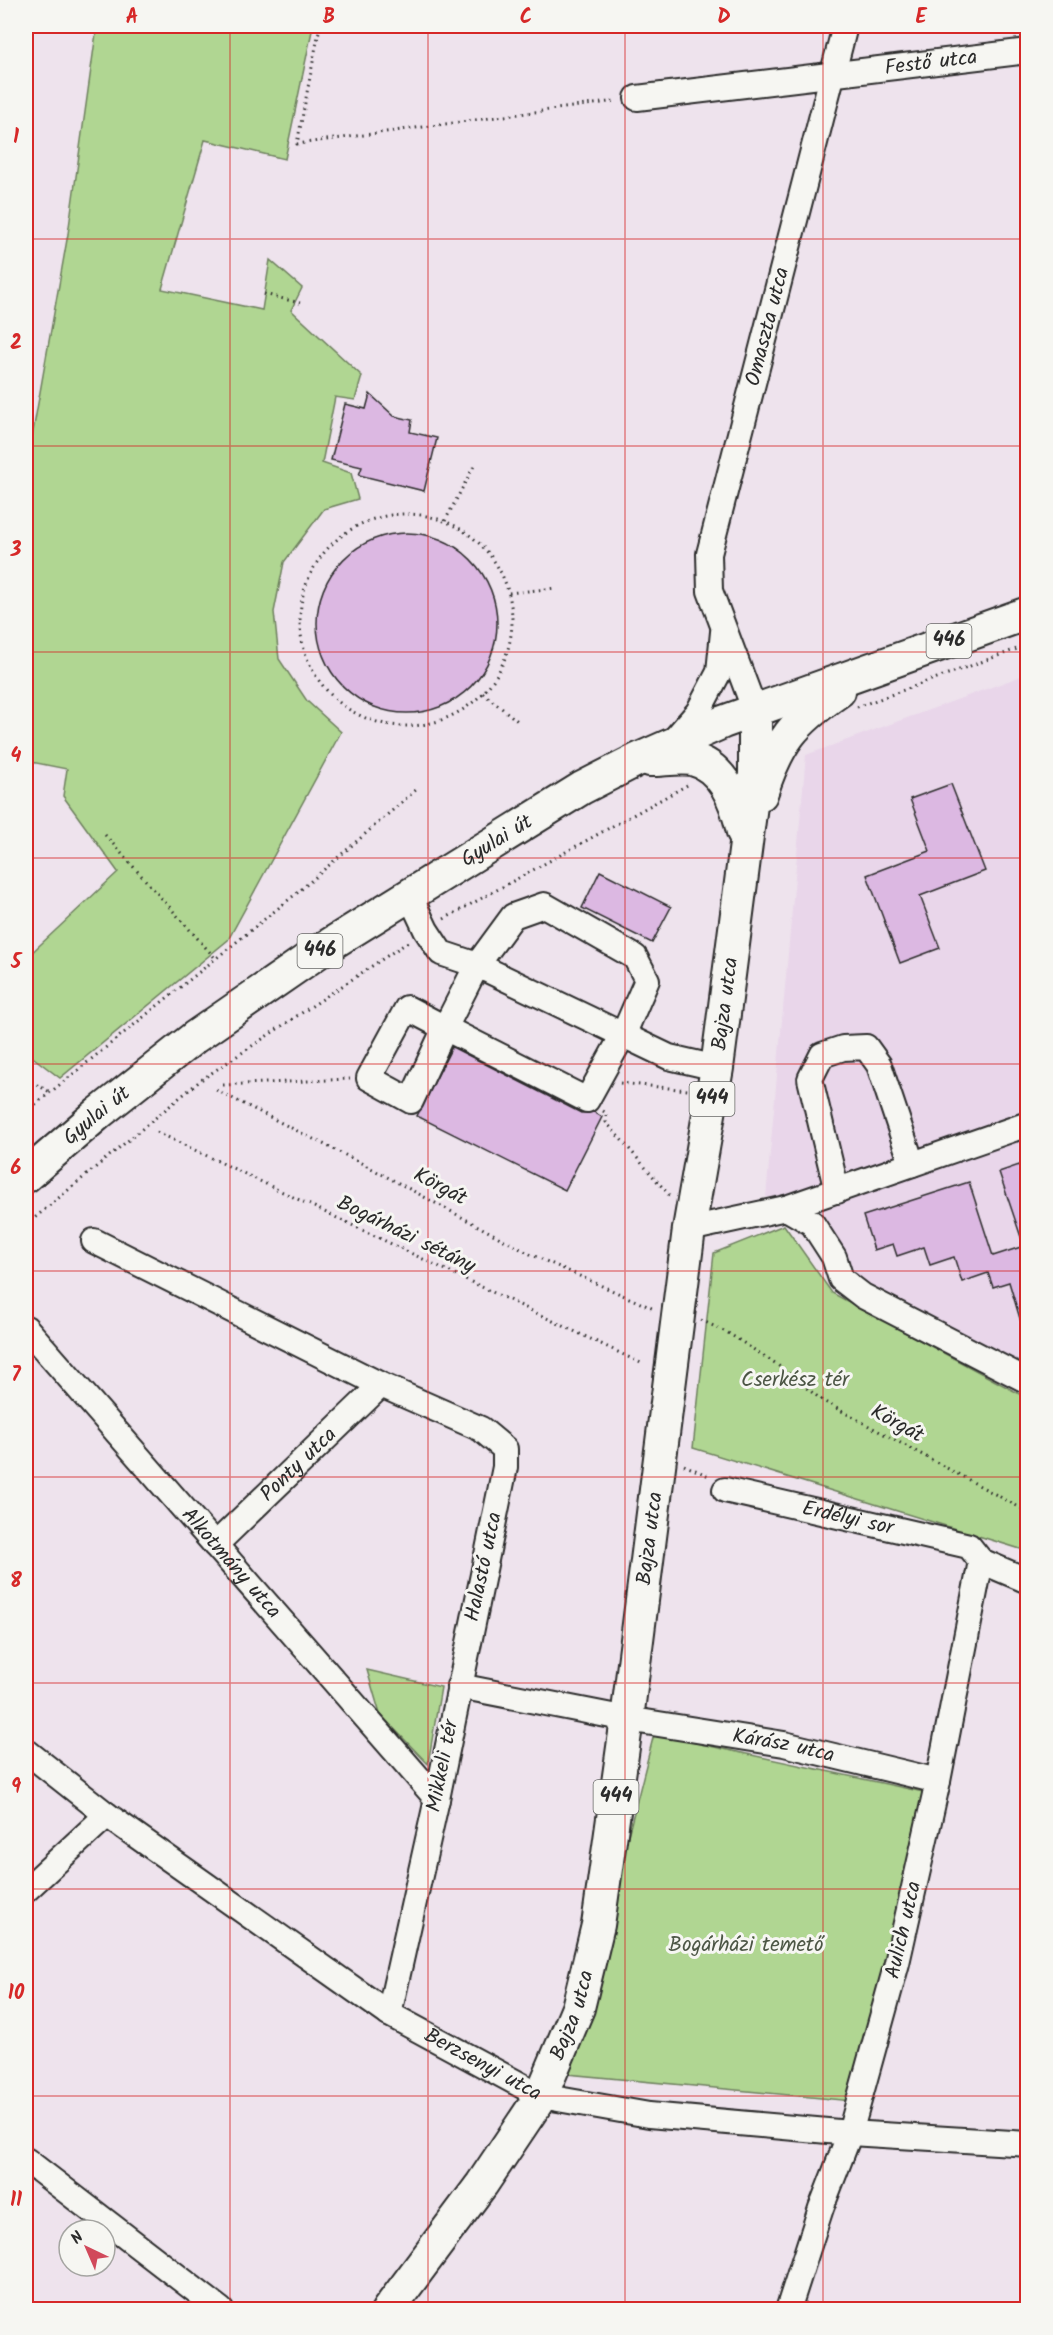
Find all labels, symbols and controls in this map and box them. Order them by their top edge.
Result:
text: A [126,2,138,34]
text: B [323,2,335,34]
text: C [520,2,532,34]
text: D [717,2,731,34]
text: E [915,2,927,34]
street label: Festő utca [883,41,979,85]
text: 1 [13,122,19,154]
street label: Omaszta utca [736,264,799,390]
text: 2 [10,328,22,360]
text: 3 [10,535,22,567]
road number: 446 [926,624,972,658]
text: 4 [11,741,22,773]
street label: Gyulai út [454,805,540,876]
road number: 446 [298,934,342,968]
text: 5 [10,947,23,979]
street label: Bajza utca [703,955,748,1052]
street label: Gyulai út [56,1077,138,1154]
road number: 444 [690,1082,734,1116]
text: 6 [11,1153,22,1185]
street label: Körgát [407,1159,474,1215]
street label: Bogárházi sétány [331,1187,481,1283]
text: 7 [11,1360,21,1392]
park label: Cserkész tér [741,1364,850,1397]
street label: Körgát [864,1396,931,1453]
street label: Ponty utca [253,1419,345,1510]
street label: Bajza utca [628,1490,672,1587]
street label: Erdélyi sor [799,1492,898,1545]
street label: Alkotmány utca [173,1500,289,1626]
street label: Halastó utca [456,1509,512,1625]
text: 8 [10,1566,22,1598]
street label: Mikkeli tér [418,1716,468,1815]
street label: Kárász utca [730,1720,838,1772]
text: 9 [11,1772,21,1804]
road number: 444 [594,1780,638,1814]
street label: Aulich utca [877,1878,931,1982]
park label: Bogárházi temető [669,1929,825,1962]
street label: Bajza utca [541,1967,603,2065]
text: 10 [8,1978,25,2010]
street label: Berzsenyi utca [418,2019,548,2110]
text: 11 [10,2185,22,2217]
north arrow [57,2218,117,2278]
text: N [65,2226,90,2251]

